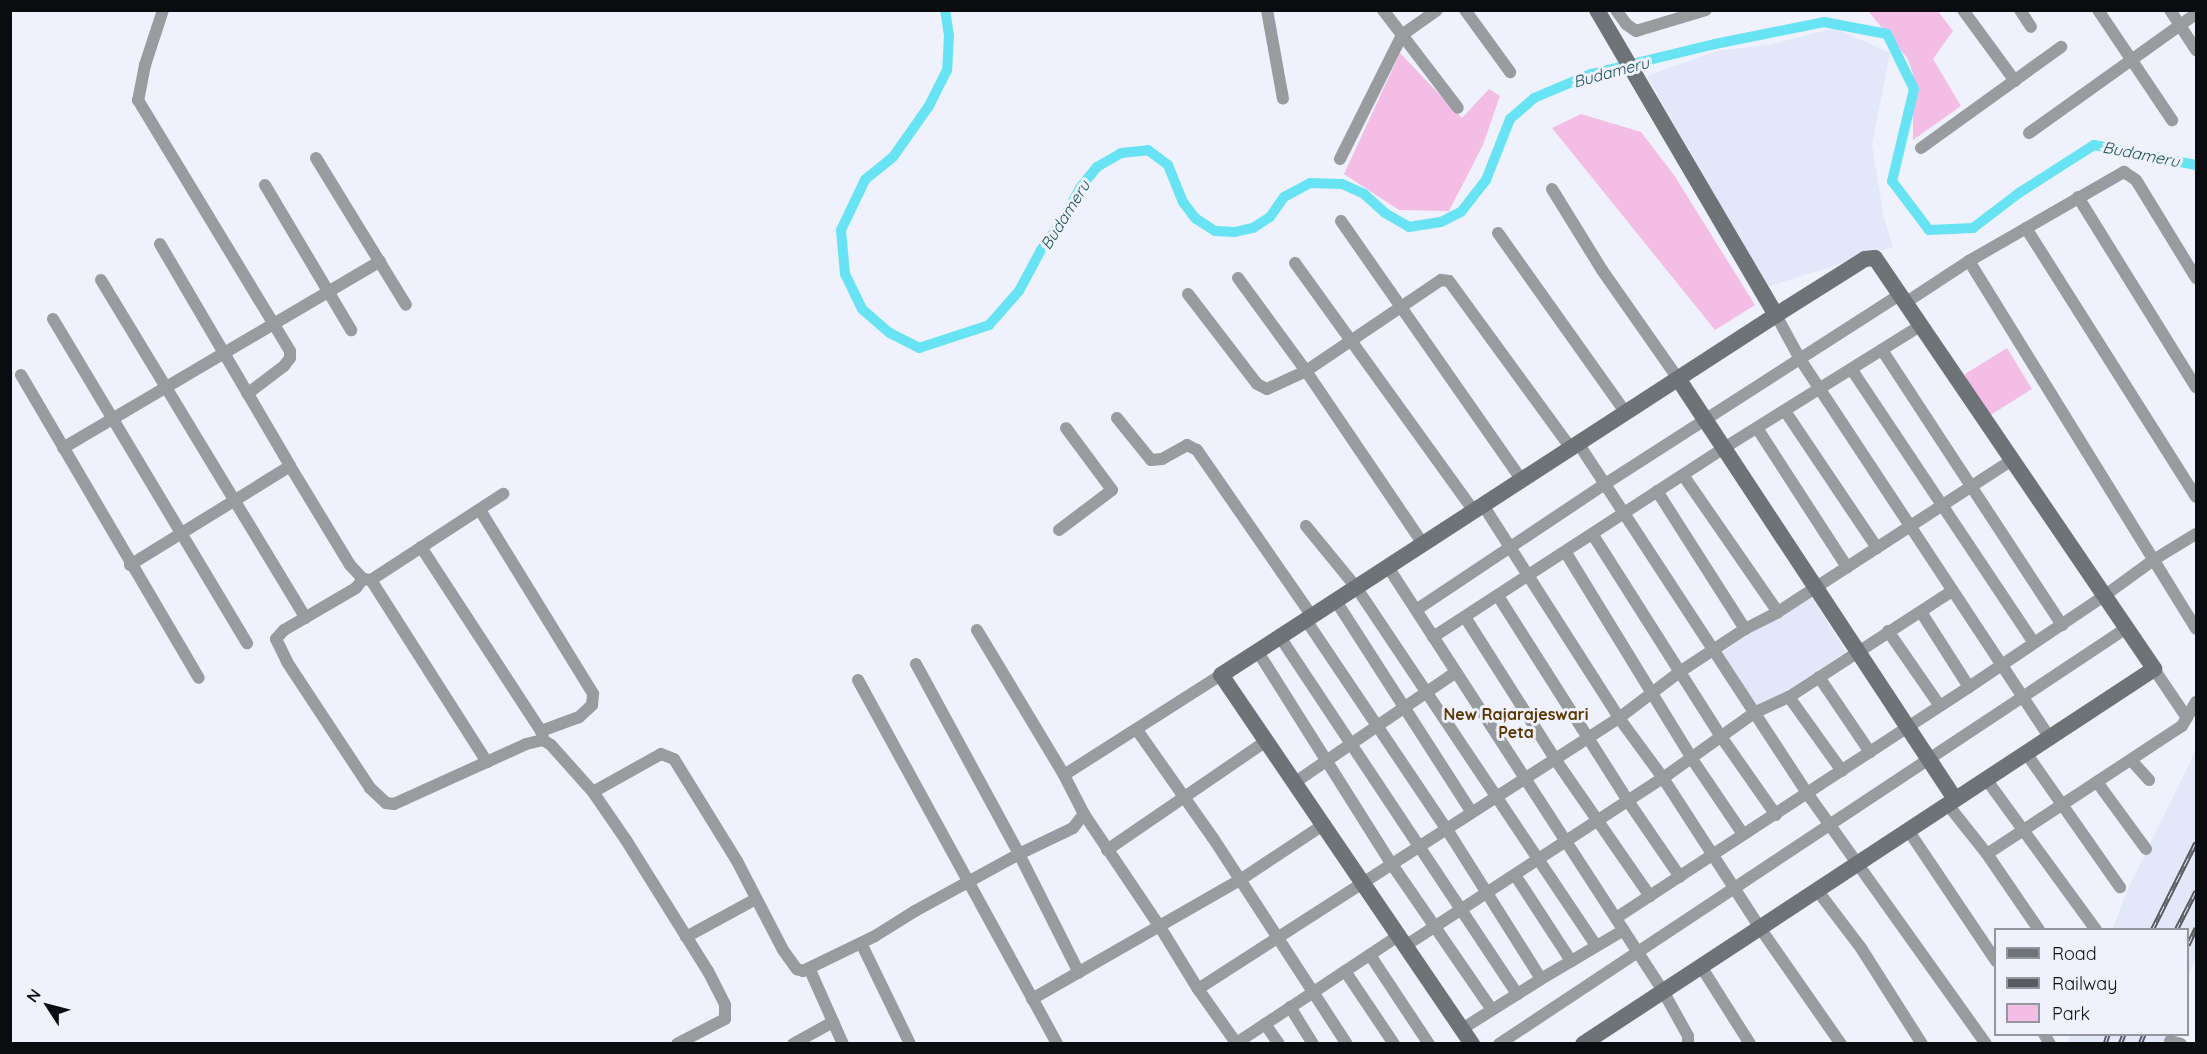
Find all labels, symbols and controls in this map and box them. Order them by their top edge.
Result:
water label: Budameru [1571,53,1651,91]
water label: Budameru [2101,137,2181,171]
water label: Budameru [1036,177,1094,253]
district label: New Rajarajeswari Peta [1444,704,1588,742]
legend [1994,928,2189,1036]
text: Road [2052,942,2097,965]
text: Railway [2052,972,2118,995]
north arrow [18,976,78,1036]
text: N [22,985,45,1006]
text: Park [2052,1002,2090,1025]

